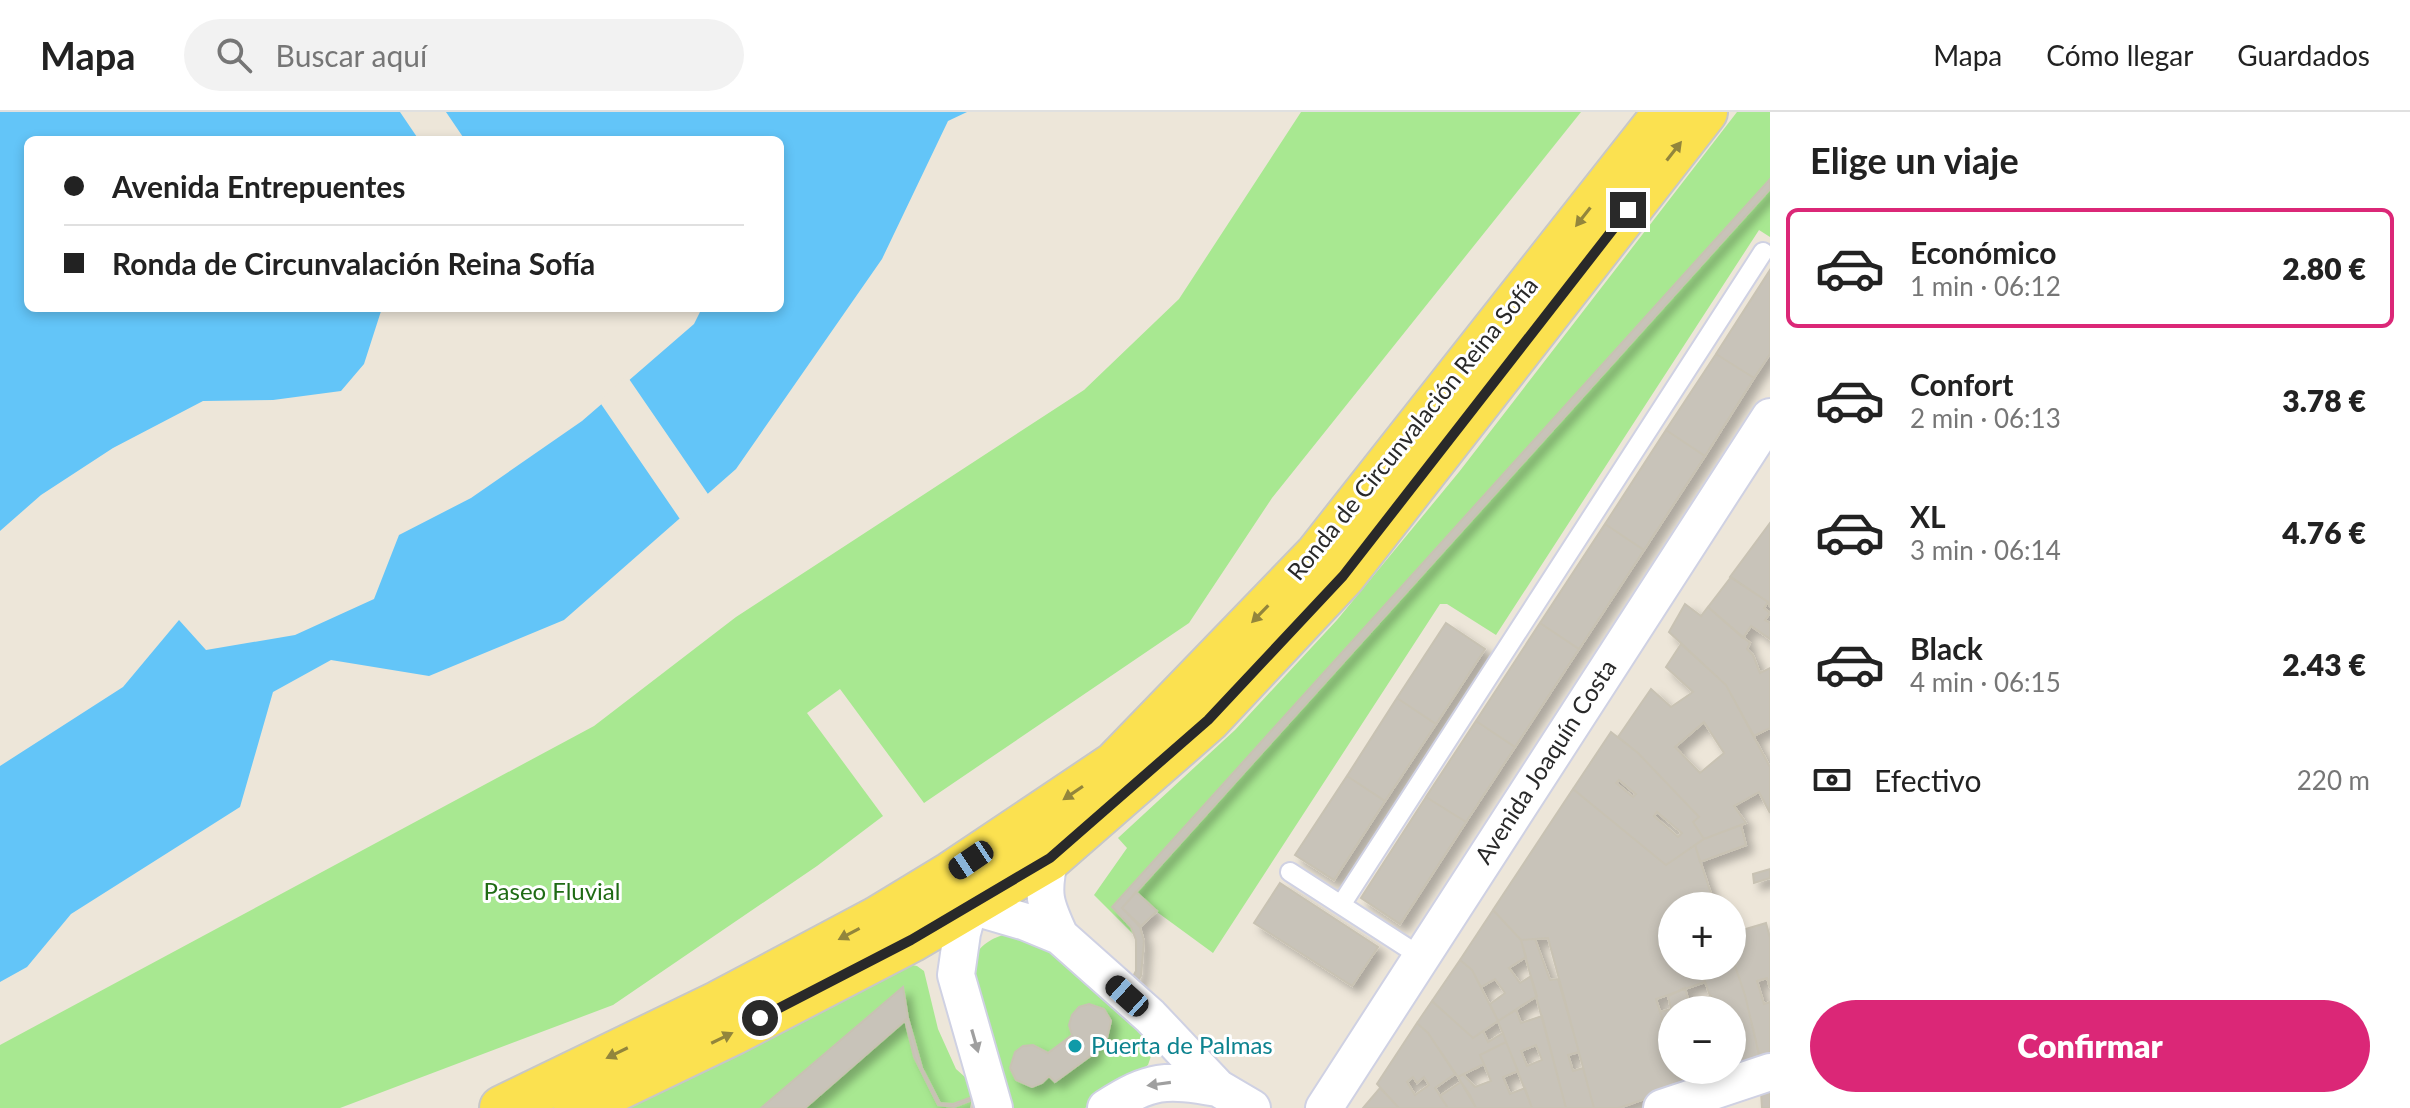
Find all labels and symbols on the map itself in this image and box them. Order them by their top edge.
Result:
one-way arrow [1665,141,1682,161]
route end [1610,192,1646,228]
one-way arrow [1576,207,1592,227]
street label: Ronda de Circunvalación Reina Sofía [1281,271,1543,585]
one-way arrow [1251,604,1270,623]
street label: Avenida Joaquín Costa [1468,654,1622,869]
one-way arrow [1062,785,1083,800]
car [944,837,998,883]
park label: Paseo Fluvial [484,876,620,905]
one-way arrow [837,928,860,941]
car [1101,971,1153,1021]
route start [742,1000,778,1036]
one-way arrow [969,1030,982,1054]
place label: Puerta de Palmas [1091,1030,1273,1059]
one-way arrow [711,1031,734,1045]
marker: Puerta de Palmas [1066,1037,1084,1055]
one-way arrow [606,1046,629,1059]
one-way arrow [1146,1078,1171,1091]

